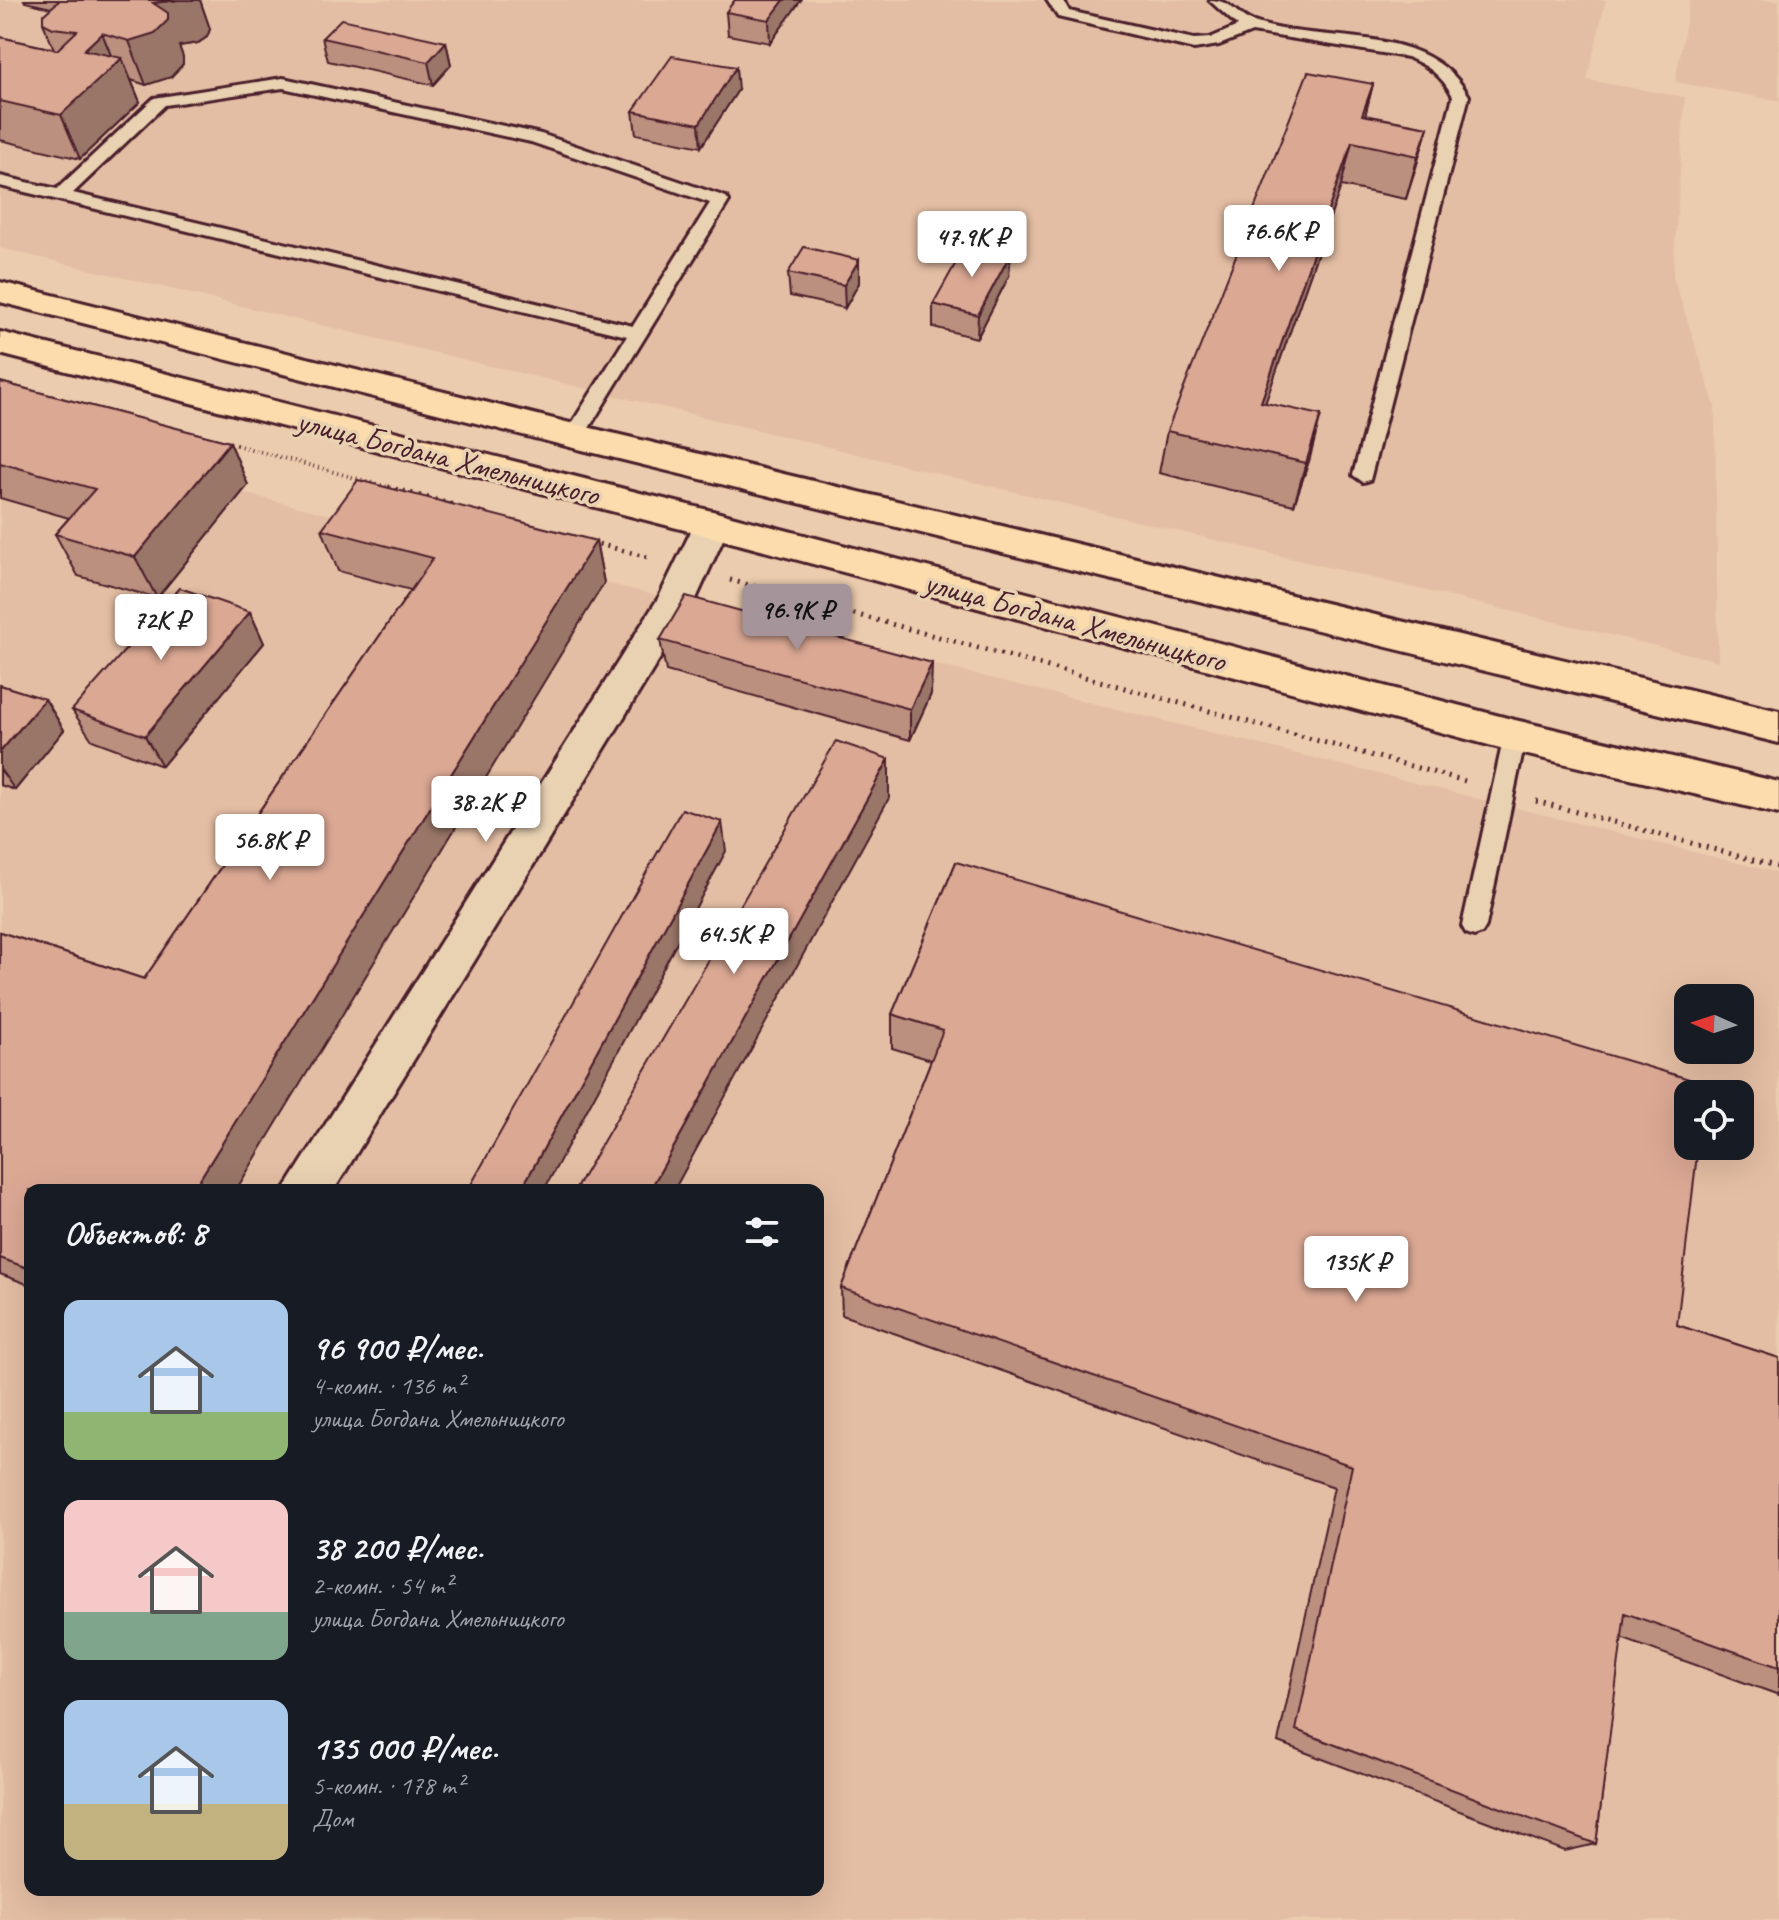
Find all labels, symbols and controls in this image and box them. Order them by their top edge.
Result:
pin: 76.6K ₽ [1205,205,1353,273]
pin: 47.9K ₽ [898,211,1046,279]
text: 76.6K ₽ [1242,214,1316,247]
text: 47.9K ₽ [936,220,1008,253]
street label: улица Богдана Хмельницкого [291,400,605,515]
street label: улица Богдана Хмельницкого [918,561,1231,682]
pin: 96.9K ₽ [723,584,871,652]
text: 96.9K ₽ [760,593,834,626]
pin: 72K ₽ [105,594,217,662]
text: 72K ₽ [133,603,189,636]
pin: 38.2K ₽ [412,776,560,844]
text: 38.2K ₽ [449,785,523,818]
pin: 56.8K ₽ [196,814,344,882]
text: 56.8K ₽ [233,823,307,856]
pin: 64.5K ₽ [660,908,808,976]
text: 64.5K ₽ [697,917,771,950]
north arrow [1674,984,1754,1064]
map controls [1674,984,1754,1160]
button: locate [1674,1080,1754,1160]
icon: filters [740,1210,784,1254]
text: Объектов: 8 [64,1211,206,1254]
pin: 135K ₽ [1291,1236,1421,1304]
text: 135K ₽ [1322,1245,1390,1278]
text: 96 900 ₽/мес. [312,1326,483,1369]
icon: home [128,1332,224,1428]
text: 4-комн. · 136 m² [312,1369,464,1402]
text: улица Богдана Хмельницкого [312,1402,564,1435]
text: 38 200 ₽/мес. [312,1526,483,1569]
icon: home [128,1532,224,1628]
text: 2-комн. · 54 m² [312,1569,452,1602]
text: улица Богдана Хмельницкого [312,1602,564,1635]
text: 135 000 ₽/мес. [312,1726,498,1769]
icon: home [128,1732,224,1828]
text: 5-комн. · 178 m² [312,1769,464,1802]
text: Дом [312,1802,354,1835]

